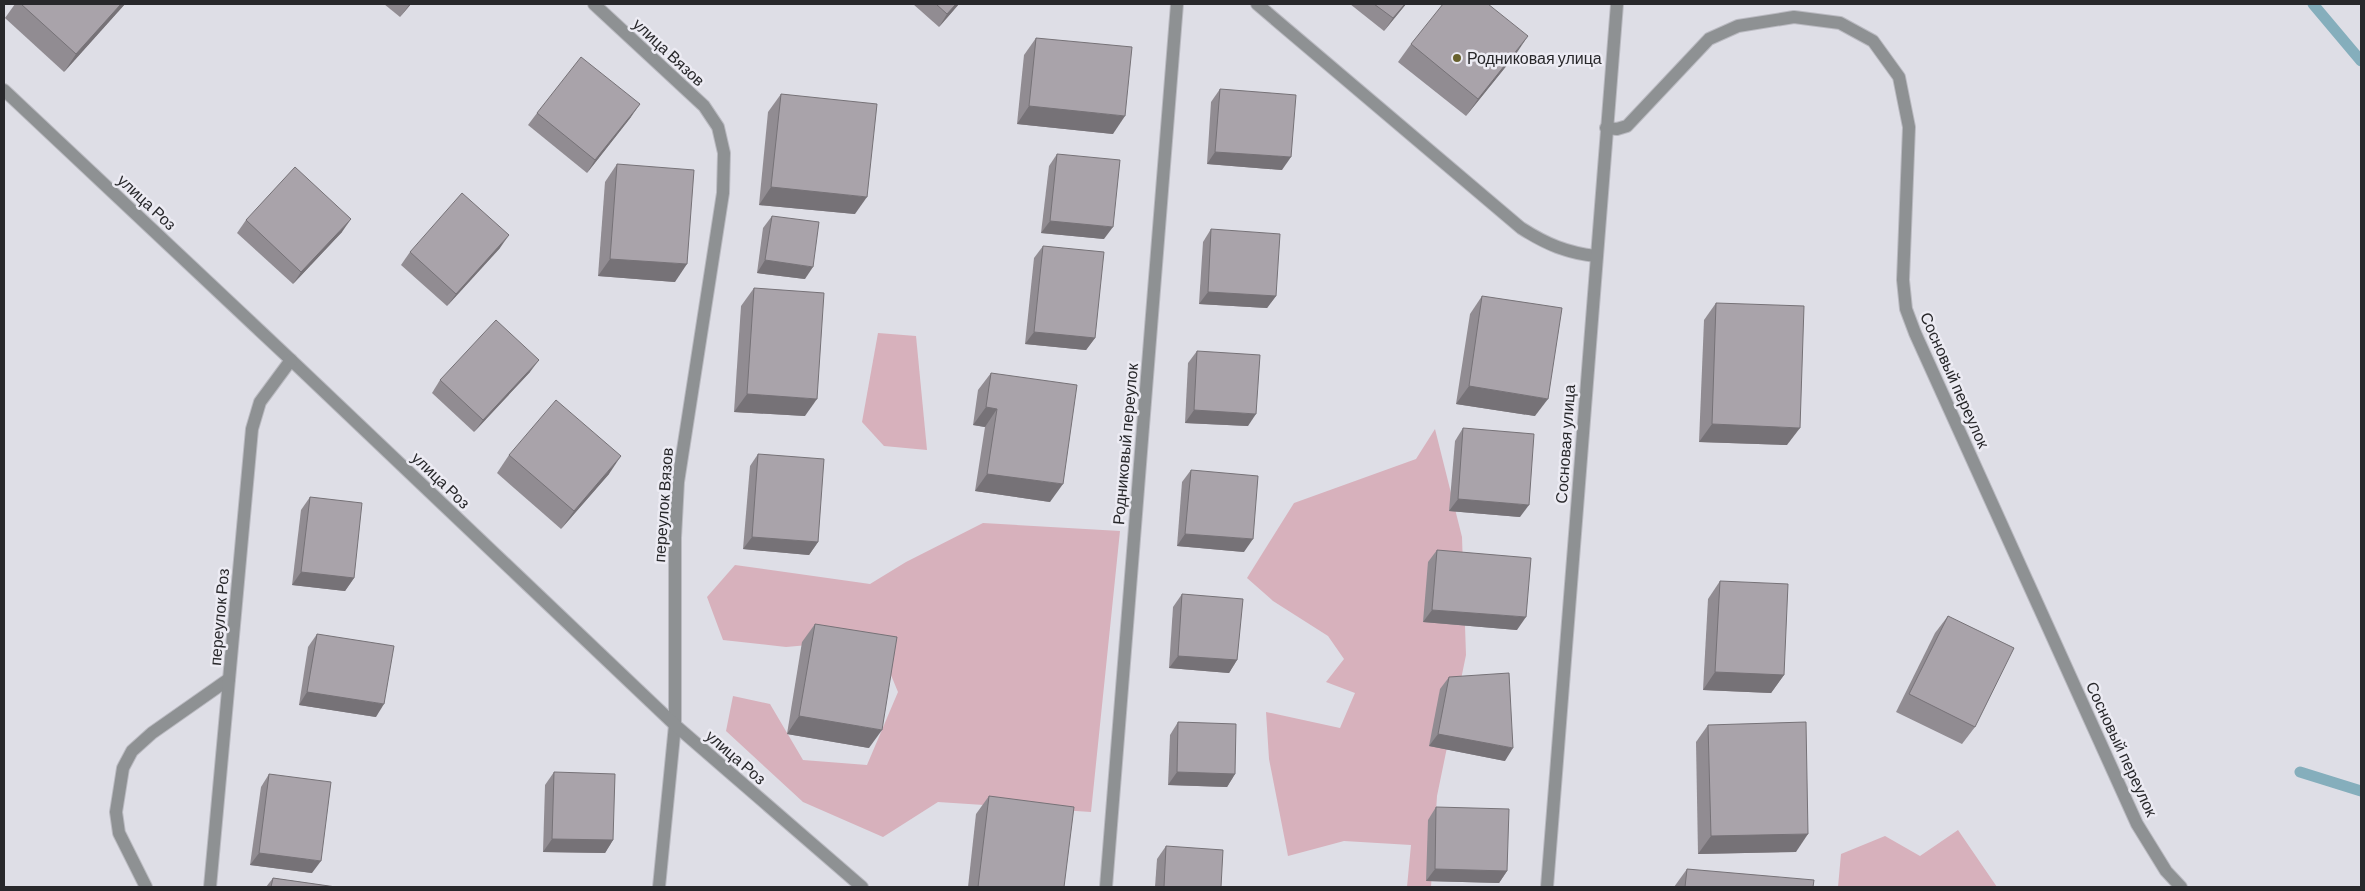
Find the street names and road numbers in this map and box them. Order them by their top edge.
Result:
street label: улица Вязов [630,14,709,90]
street label: улица Роз [114,170,181,234]
street label: Сосновый переулок [1917,309,1994,452]
street label: Родниковый переулок [1108,361,1141,526]
street label: Сосновая улица [1551,384,1578,504]
street label: улица Роз [408,447,474,512]
street label: переулок Вязов [649,447,676,563]
street label: переулок Роз [205,568,232,666]
street label: Сосновый переулок [2083,678,2162,820]
street label: улица Роз [702,725,770,788]

